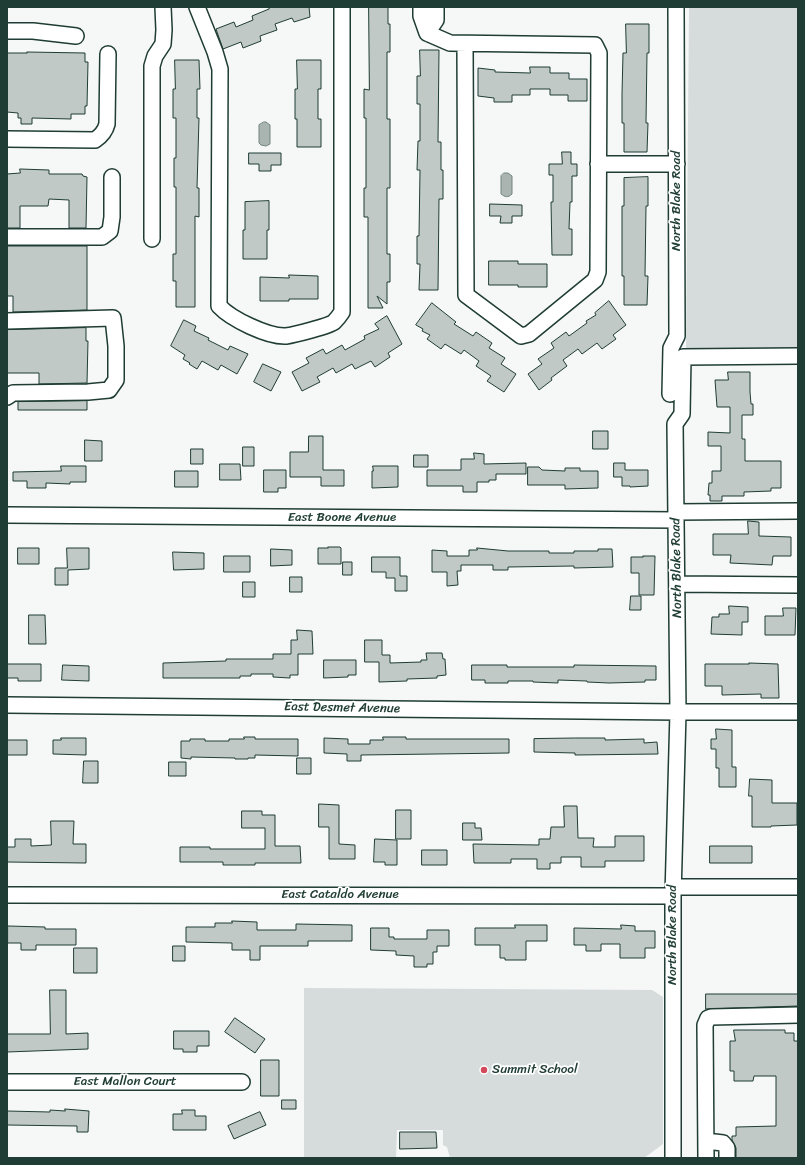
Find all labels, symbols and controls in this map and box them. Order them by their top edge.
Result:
street label: North Blake Road [669,151,685,251]
street label: East Boone Avenue [288,510,396,526]
street label: North Blake Road [668,518,686,618]
street label: East Desmet Avenue [284,699,400,717]
street label: North Blake Road [665,885,681,985]
street label: East Cataldo Avenue [281,887,399,903]
place label: Summit School [492,1062,578,1078]
marker: Summit School [479,1065,489,1075]
street label: East Mallon Court [73,1074,177,1090]

